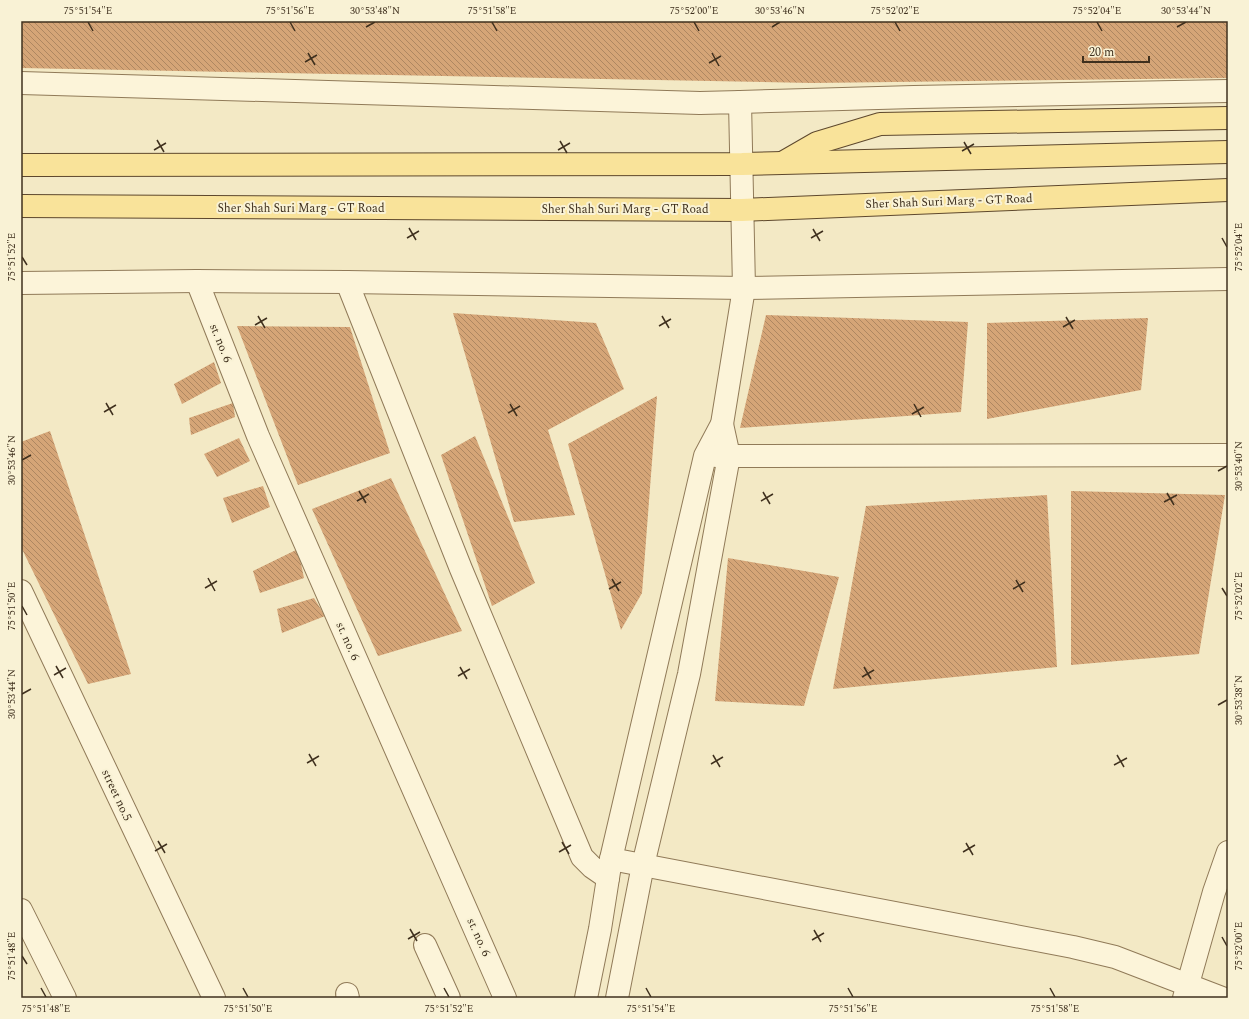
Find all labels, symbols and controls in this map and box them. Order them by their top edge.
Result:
text: 75°51'54"E [64,3,112,19]
text: 75°51'56"E [266,3,314,19]
text: 30°53'48"N [350,3,400,19]
text: 75°51'58"E [468,3,516,19]
text: 75°52'00"E [670,3,718,19]
text: 30°53'46"N [755,3,805,19]
text: 75°52'02"E [871,3,919,19]
text: 75°52'04"E [1073,3,1121,19]
text: 30°53'44"N [1161,3,1211,19]
scale bar [1083,38,1149,64]
text: 20 m [1089,43,1114,62]
street label: Sher Shah Suri Marg - GT Road [865,189,1033,214]
street label: Sher Shah Suri Marg - GT Road [217,199,385,218]
street label: Sher Shah Suri Marg - GT Road [541,200,709,219]
text: 75°52'04"E [1231,223,1247,271]
text: 75°51'52"E [4,233,20,281]
street label: st. no. 6 [204,321,237,366]
text: 30°53'46"N [4,435,20,485]
text: 30°53'40"N [1231,441,1247,491]
text: 75°52'02"E [1231,572,1247,620]
text: 75°51'50"E [4,582,20,630]
street label: st. no. 6 [331,619,364,664]
text: 30°53'44"N [4,669,20,719]
text: 30°53'38"N [1231,675,1247,725]
street label: street no.5 [96,766,137,824]
street label: st. no. 6 [462,915,495,960]
text: 75°52'00"E [1231,922,1247,970]
text: 75°51'48"E [4,932,20,980]
text: 75°51'48"E [22,1001,70,1017]
text: 75°51'50"E [224,1001,272,1017]
text: 75°51'52"E [425,1001,473,1017]
text: 75°51'54"E [627,1001,675,1017]
text: 75°51'56"E [829,1001,877,1017]
text: 75°51'58"E [1031,1001,1079,1017]

